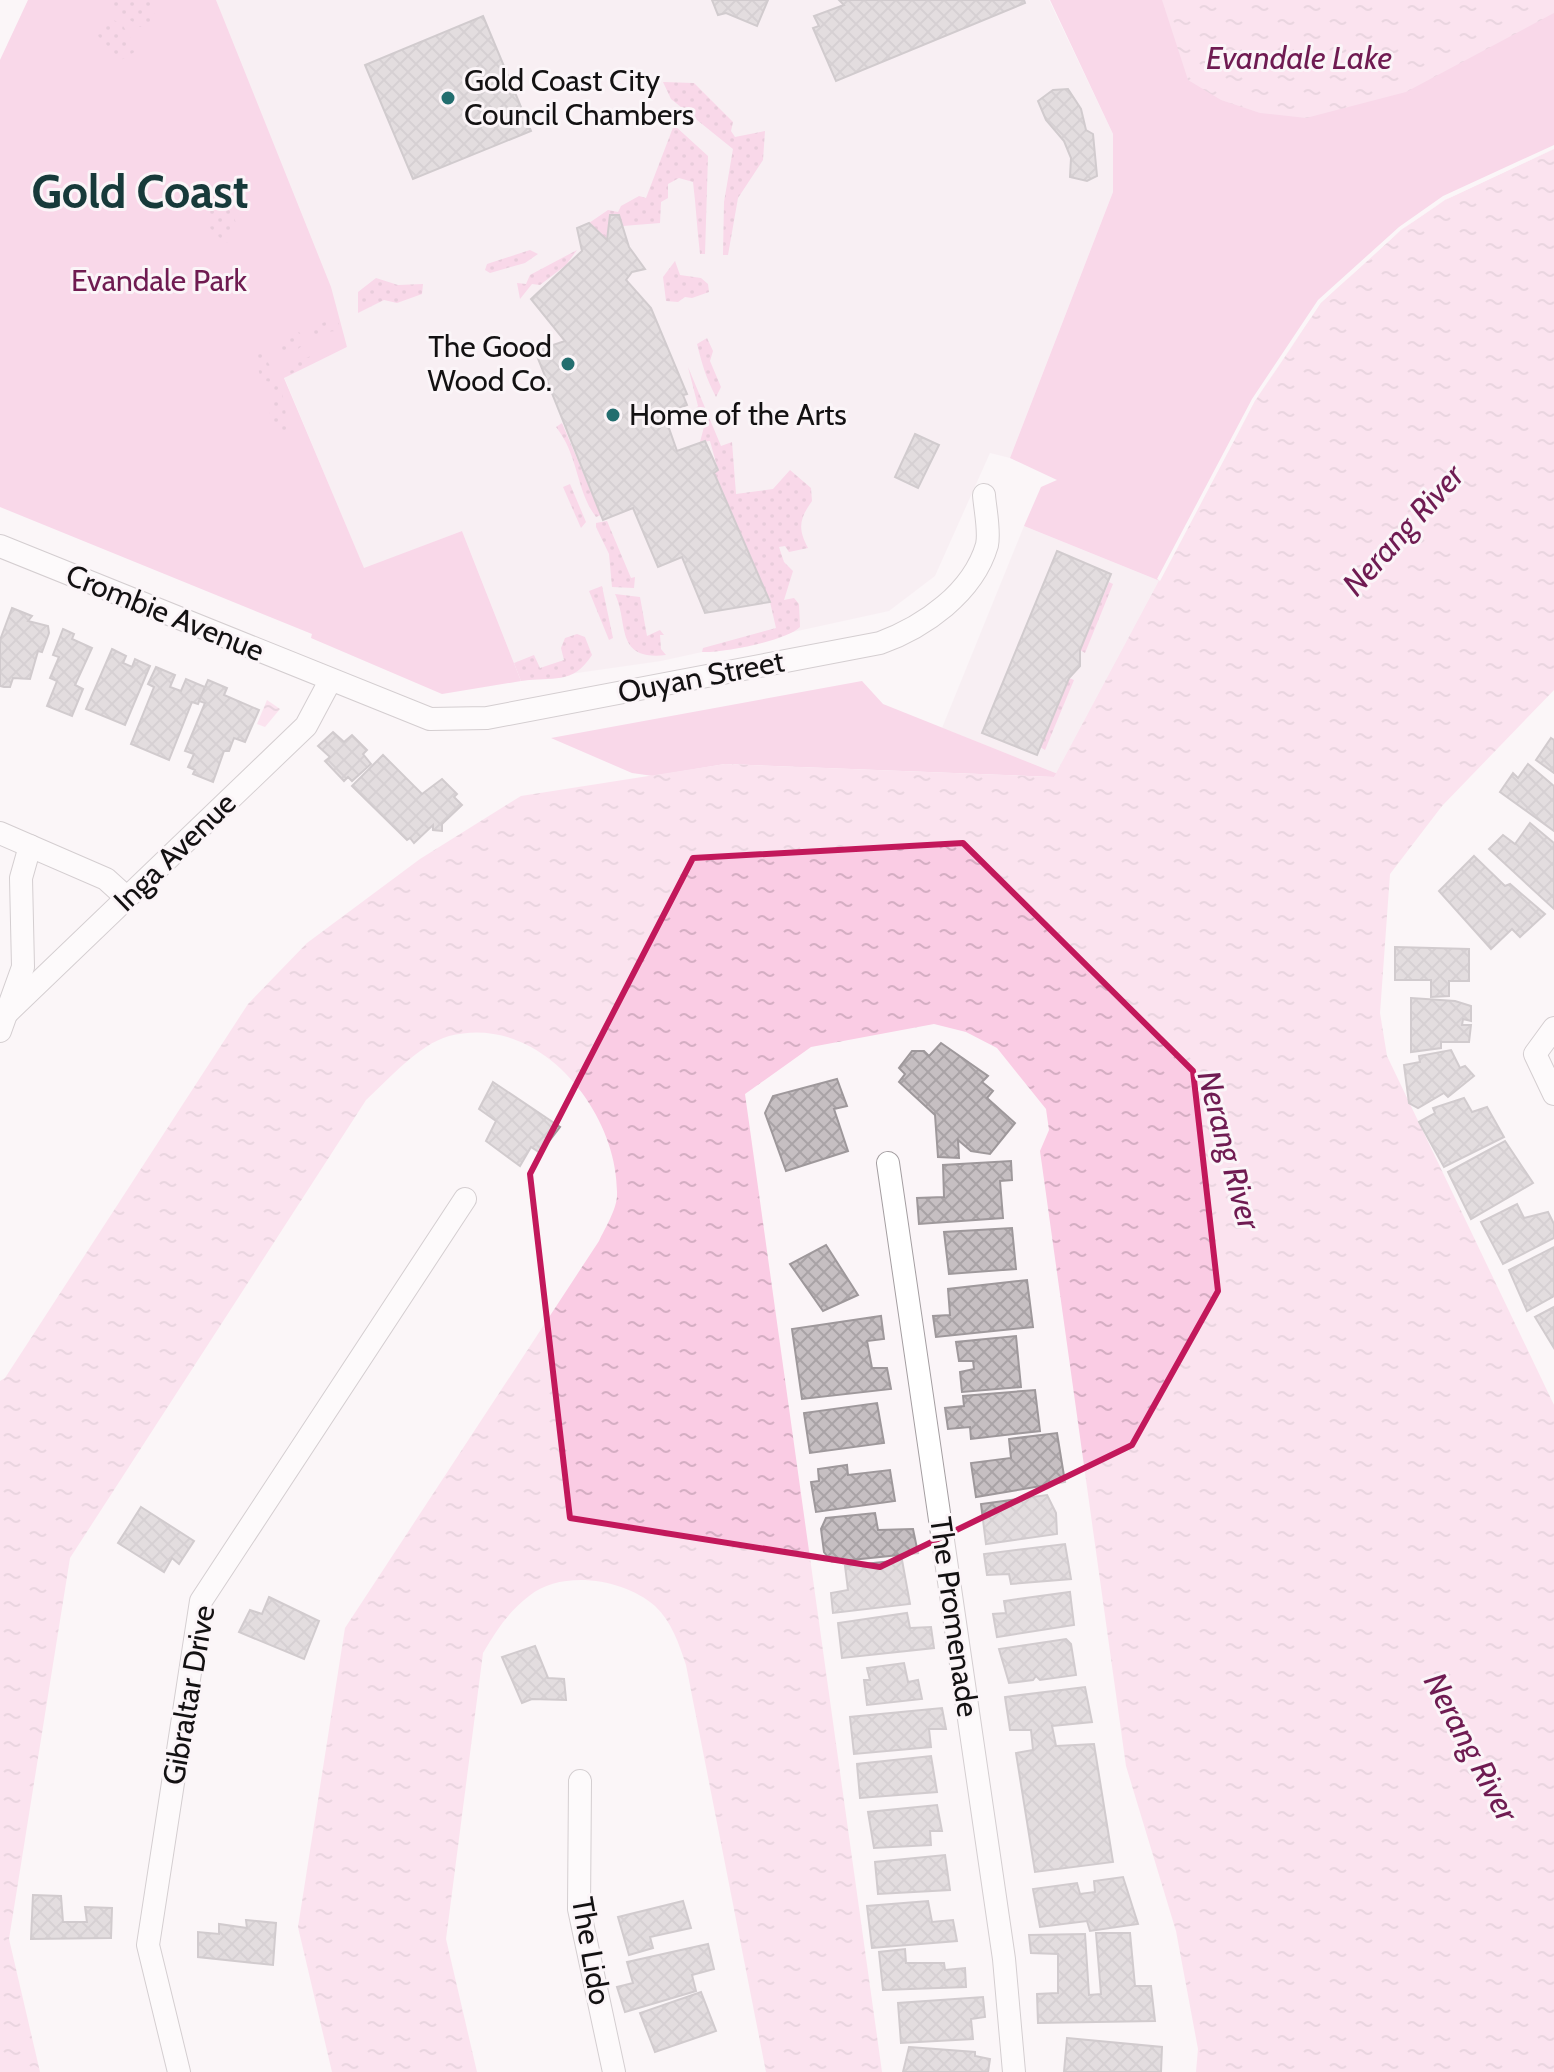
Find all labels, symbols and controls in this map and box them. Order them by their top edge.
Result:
water label: Evandale Lake [1206,38,1392,77]
place label: Gold Coast City Council Chambers [464,62,694,133]
marker: Gold Coast City Council Chambers [439,89,457,107]
district label: Gold Coast [32,164,248,220]
park label: Evandale Park [71,262,248,299]
place label: The Good Wood Co. [428,328,552,399]
marker: The Good Wood Co. [559,355,577,373]
place label: Home of the Arts [629,396,847,433]
marker: Home of the Arts [604,406,622,424]
water label: Nerang River [1334,455,1472,603]
street label: Crombie Avenue [61,556,270,669]
street label: Ouyan Street [615,642,787,711]
street label: Inga Avenue [106,784,243,919]
water label: Nerang River [1190,1066,1270,1235]
street label: The Promenade [922,1515,987,1719]
street label: Gibraltar Drive [155,1602,222,1788]
water label: Nerang River [1416,1666,1527,1829]
street label: The Lido [564,1894,619,2008]

